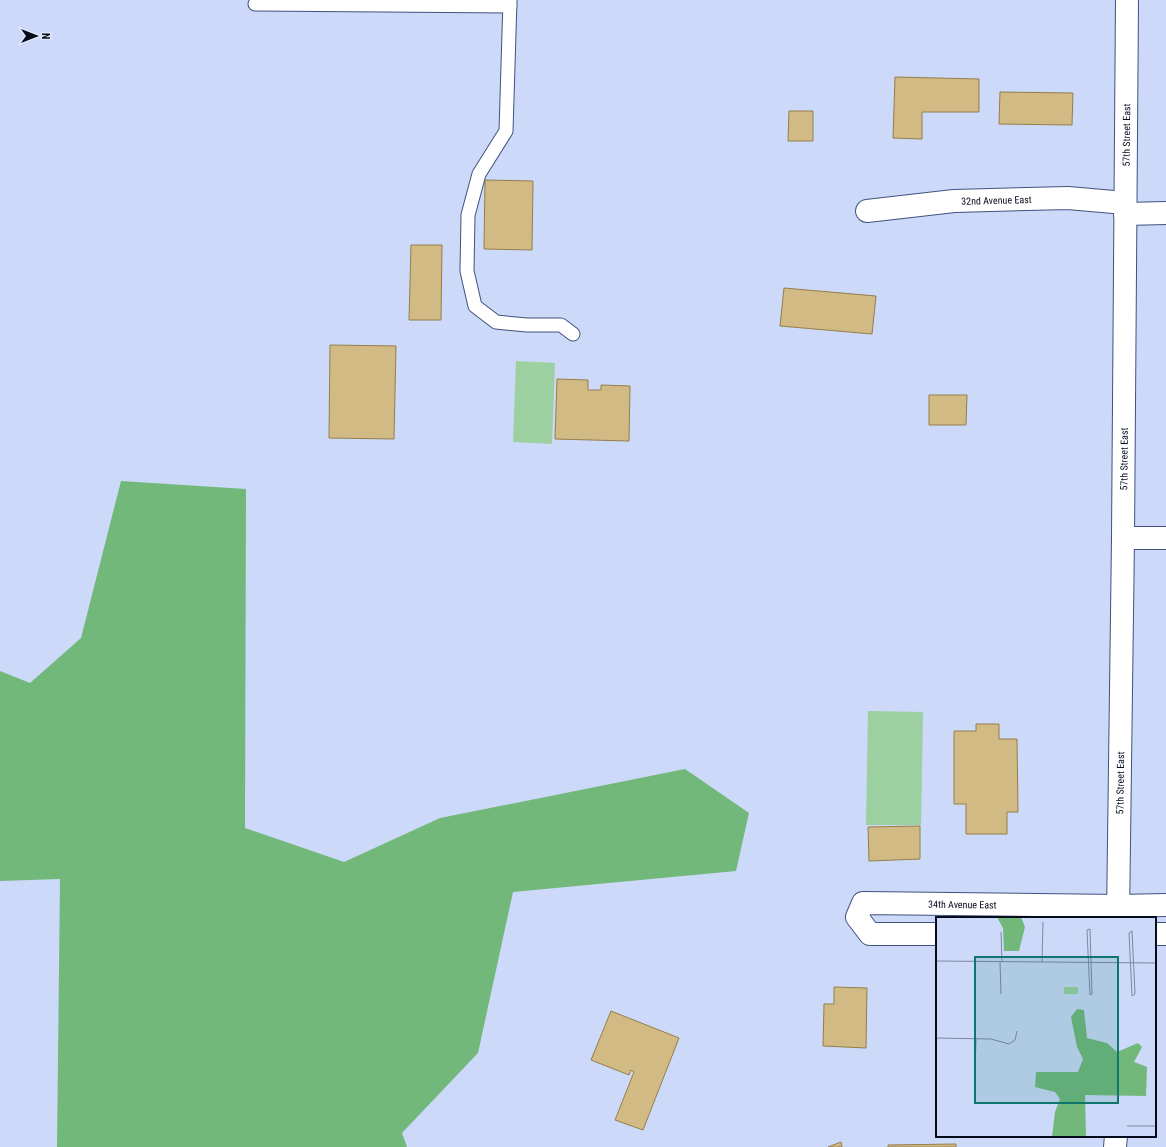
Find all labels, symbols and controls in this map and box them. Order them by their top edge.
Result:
north arrow [16,16,56,56]
text: N [39,33,52,40]
street label: 57th Street East [1121,103,1132,167]
street label: 32nd Avenue East [961,194,1032,207]
street label: 57th Street East [1118,427,1130,491]
street label: 57th Street East [1114,751,1126,815]
street label: 34th Avenue East [928,899,997,911]
inset map [936,917,1156,1137]

